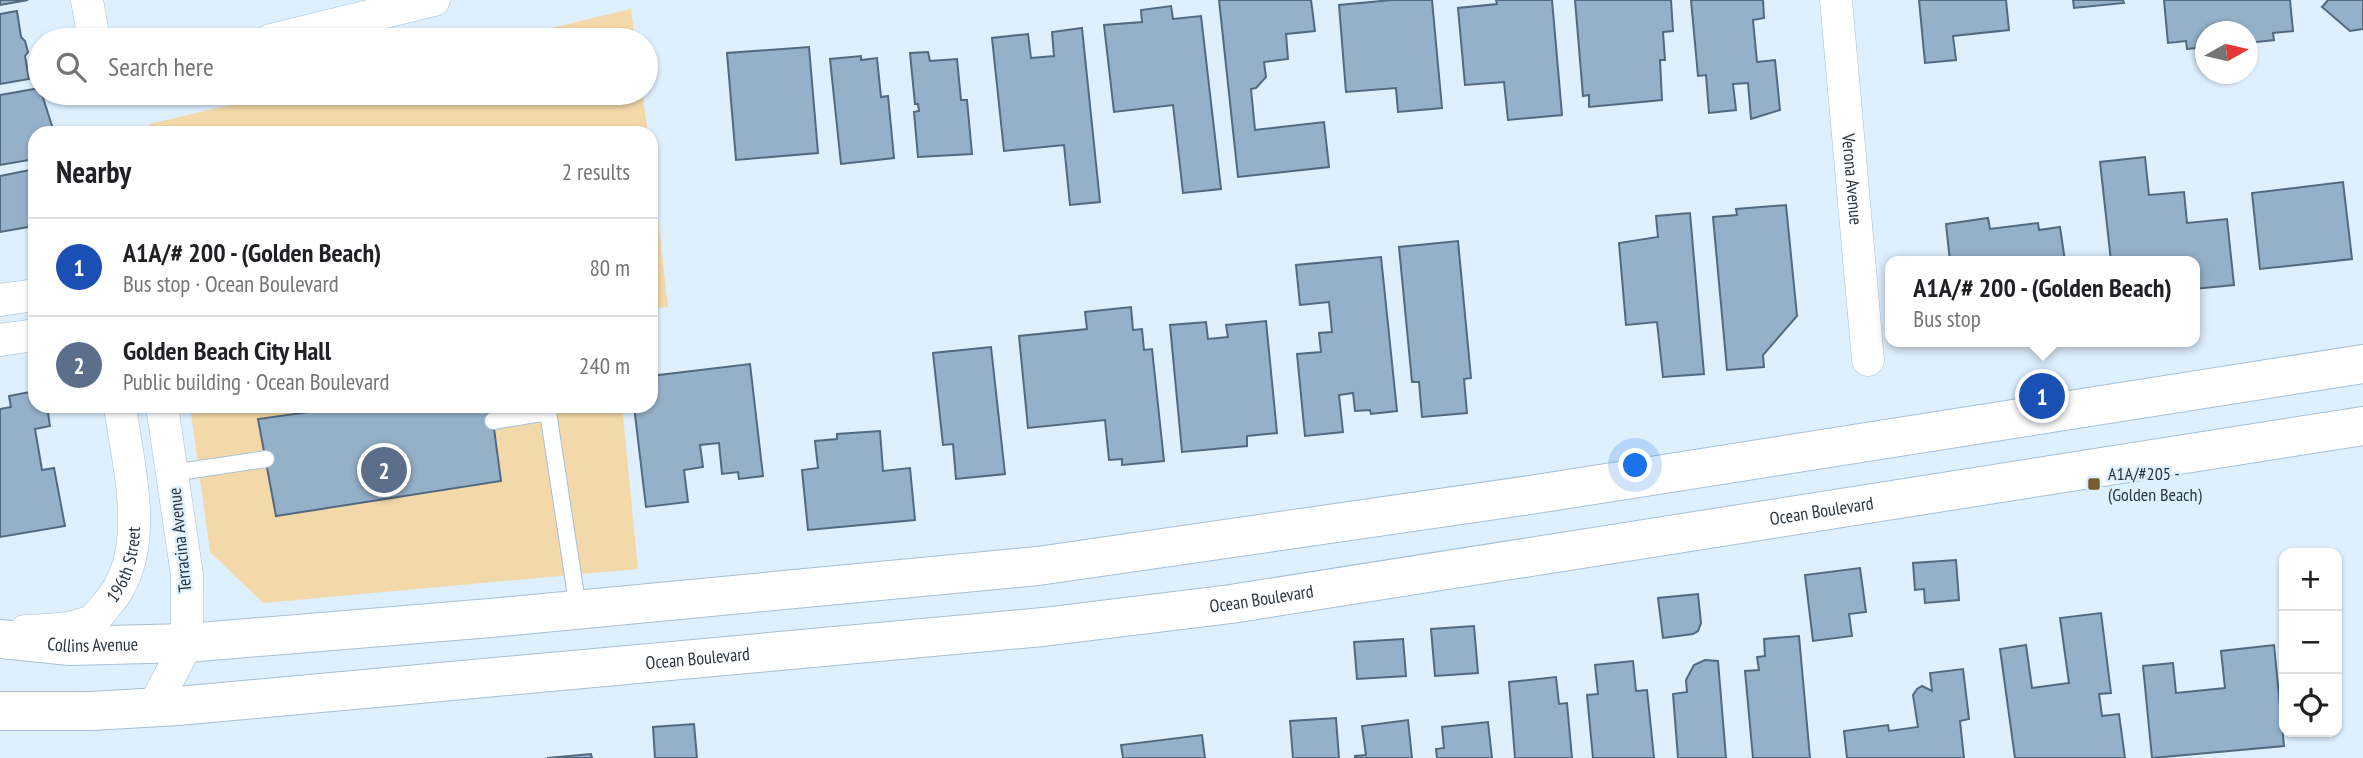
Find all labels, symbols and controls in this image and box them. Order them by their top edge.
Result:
north arrow [2195,21,2258,84]
search box [28,28,658,105]
icon: search [52,48,90,86]
text: Search here [108,50,214,83]
street label: Verona Avenue [1837,132,1868,226]
text: Nearby [56,152,131,191]
text: 2 results [562,157,630,186]
text: A1A/# 200 - (Golden Beach) [123,236,381,269]
text: 1 [74,253,85,282]
text: 80 m [589,253,630,282]
popup [1885,256,2200,347]
text: Bus stop · Ocean Boulevard [123,269,339,298]
text: A1A/# 200 - (Golden Beach) [1913,271,2172,304]
text: Bus stop [1913,304,1981,333]
text: Golden Beach City Hall [123,334,331,367]
text: 2 [74,351,85,380]
text: 240 m [579,351,630,380]
text: Public building · Ocean Boulevard [123,367,389,396]
pin: 1 [2019,370,2065,422]
pin: 2 [361,444,407,496]
your location [1618,448,1652,482]
place label: A1A/#205 - (Golden Beach) [2108,462,2202,506]
marker: A1A/#205 - (Golden Beach) [2086,476,2102,492]
street label: Terracina Avenue [163,487,196,593]
street label: Ocean Boulevard [1768,491,1875,530]
street label: 196th Street [101,526,145,607]
map controls [2279,548,2342,737]
button: + [2279,548,2342,611]
street label: Ocean Boulevard [1208,579,1315,618]
button: − [2279,611,2342,674]
street label: Collins Avenue [46,632,138,657]
street label: Ocean Boulevard [644,642,751,674]
button: locate [2279,674,2342,737]

